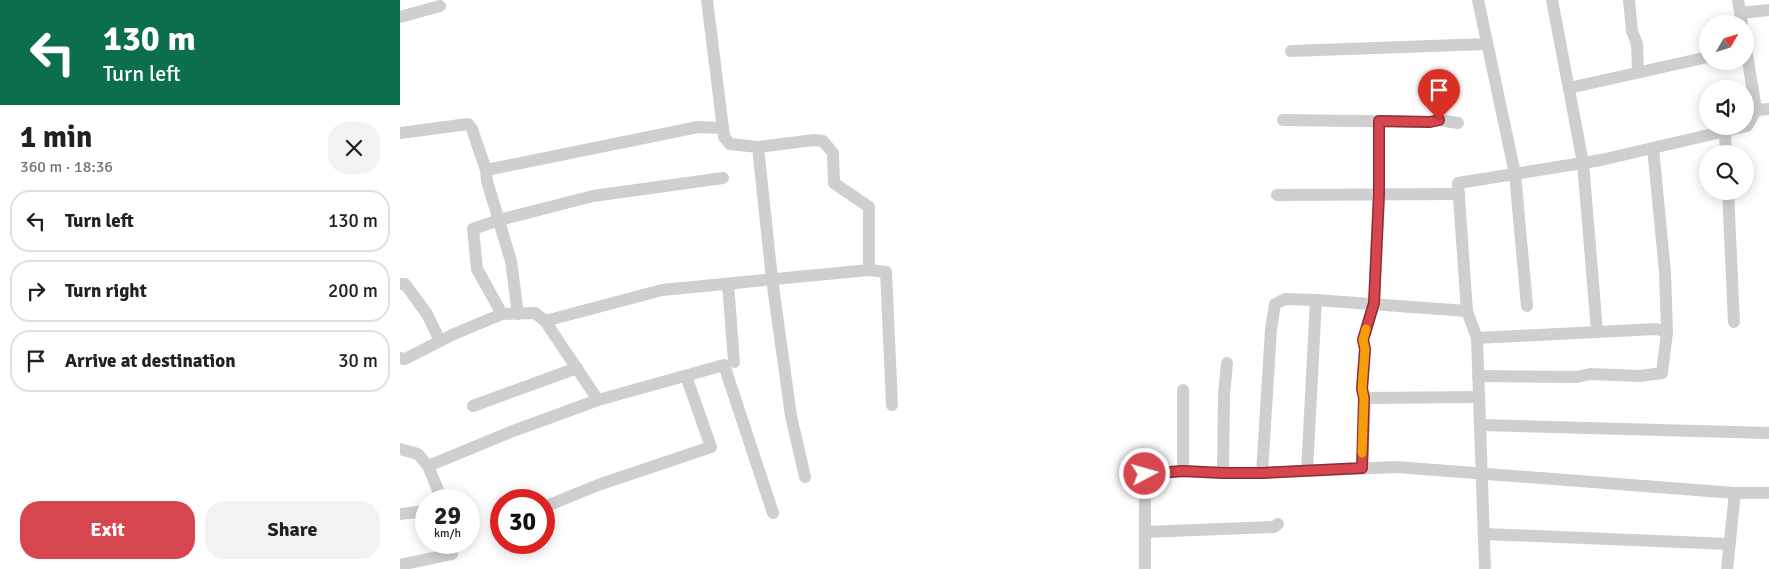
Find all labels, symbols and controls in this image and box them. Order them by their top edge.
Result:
north arrow [1699,15,1754,70]
map controls [1699,15,1754,200]
text: 130 m [103,17,196,60]
icon: left [20,20,85,85]
text: Turn left [103,60,181,87]
pin [1418,69,1460,120]
icon: arrive [1425,76,1453,104]
button: sound [1699,80,1754,135]
text: 1 min [20,119,92,156]
button: close [328,122,380,174]
button: search [1699,145,1754,200]
text: 360 m · 18:36 [20,157,113,177]
icon: left [22,207,50,235]
text: Turn left [65,209,134,233]
text: 130 m [328,209,378,233]
icon: right [22,277,50,305]
text: Turn right [65,279,147,303]
text: 200 m [328,279,378,303]
icon: arrive [22,347,50,375]
text: Arrive at destination [65,349,236,373]
text: 30 m [338,349,378,373]
position arrow [1118,447,1170,499]
speed limit sign: 30 [490,489,555,554]
text: 29 [434,500,461,531]
button: Exit [20,501,195,559]
button: Share [205,501,380,559]
text: km/h [434,526,461,541]

